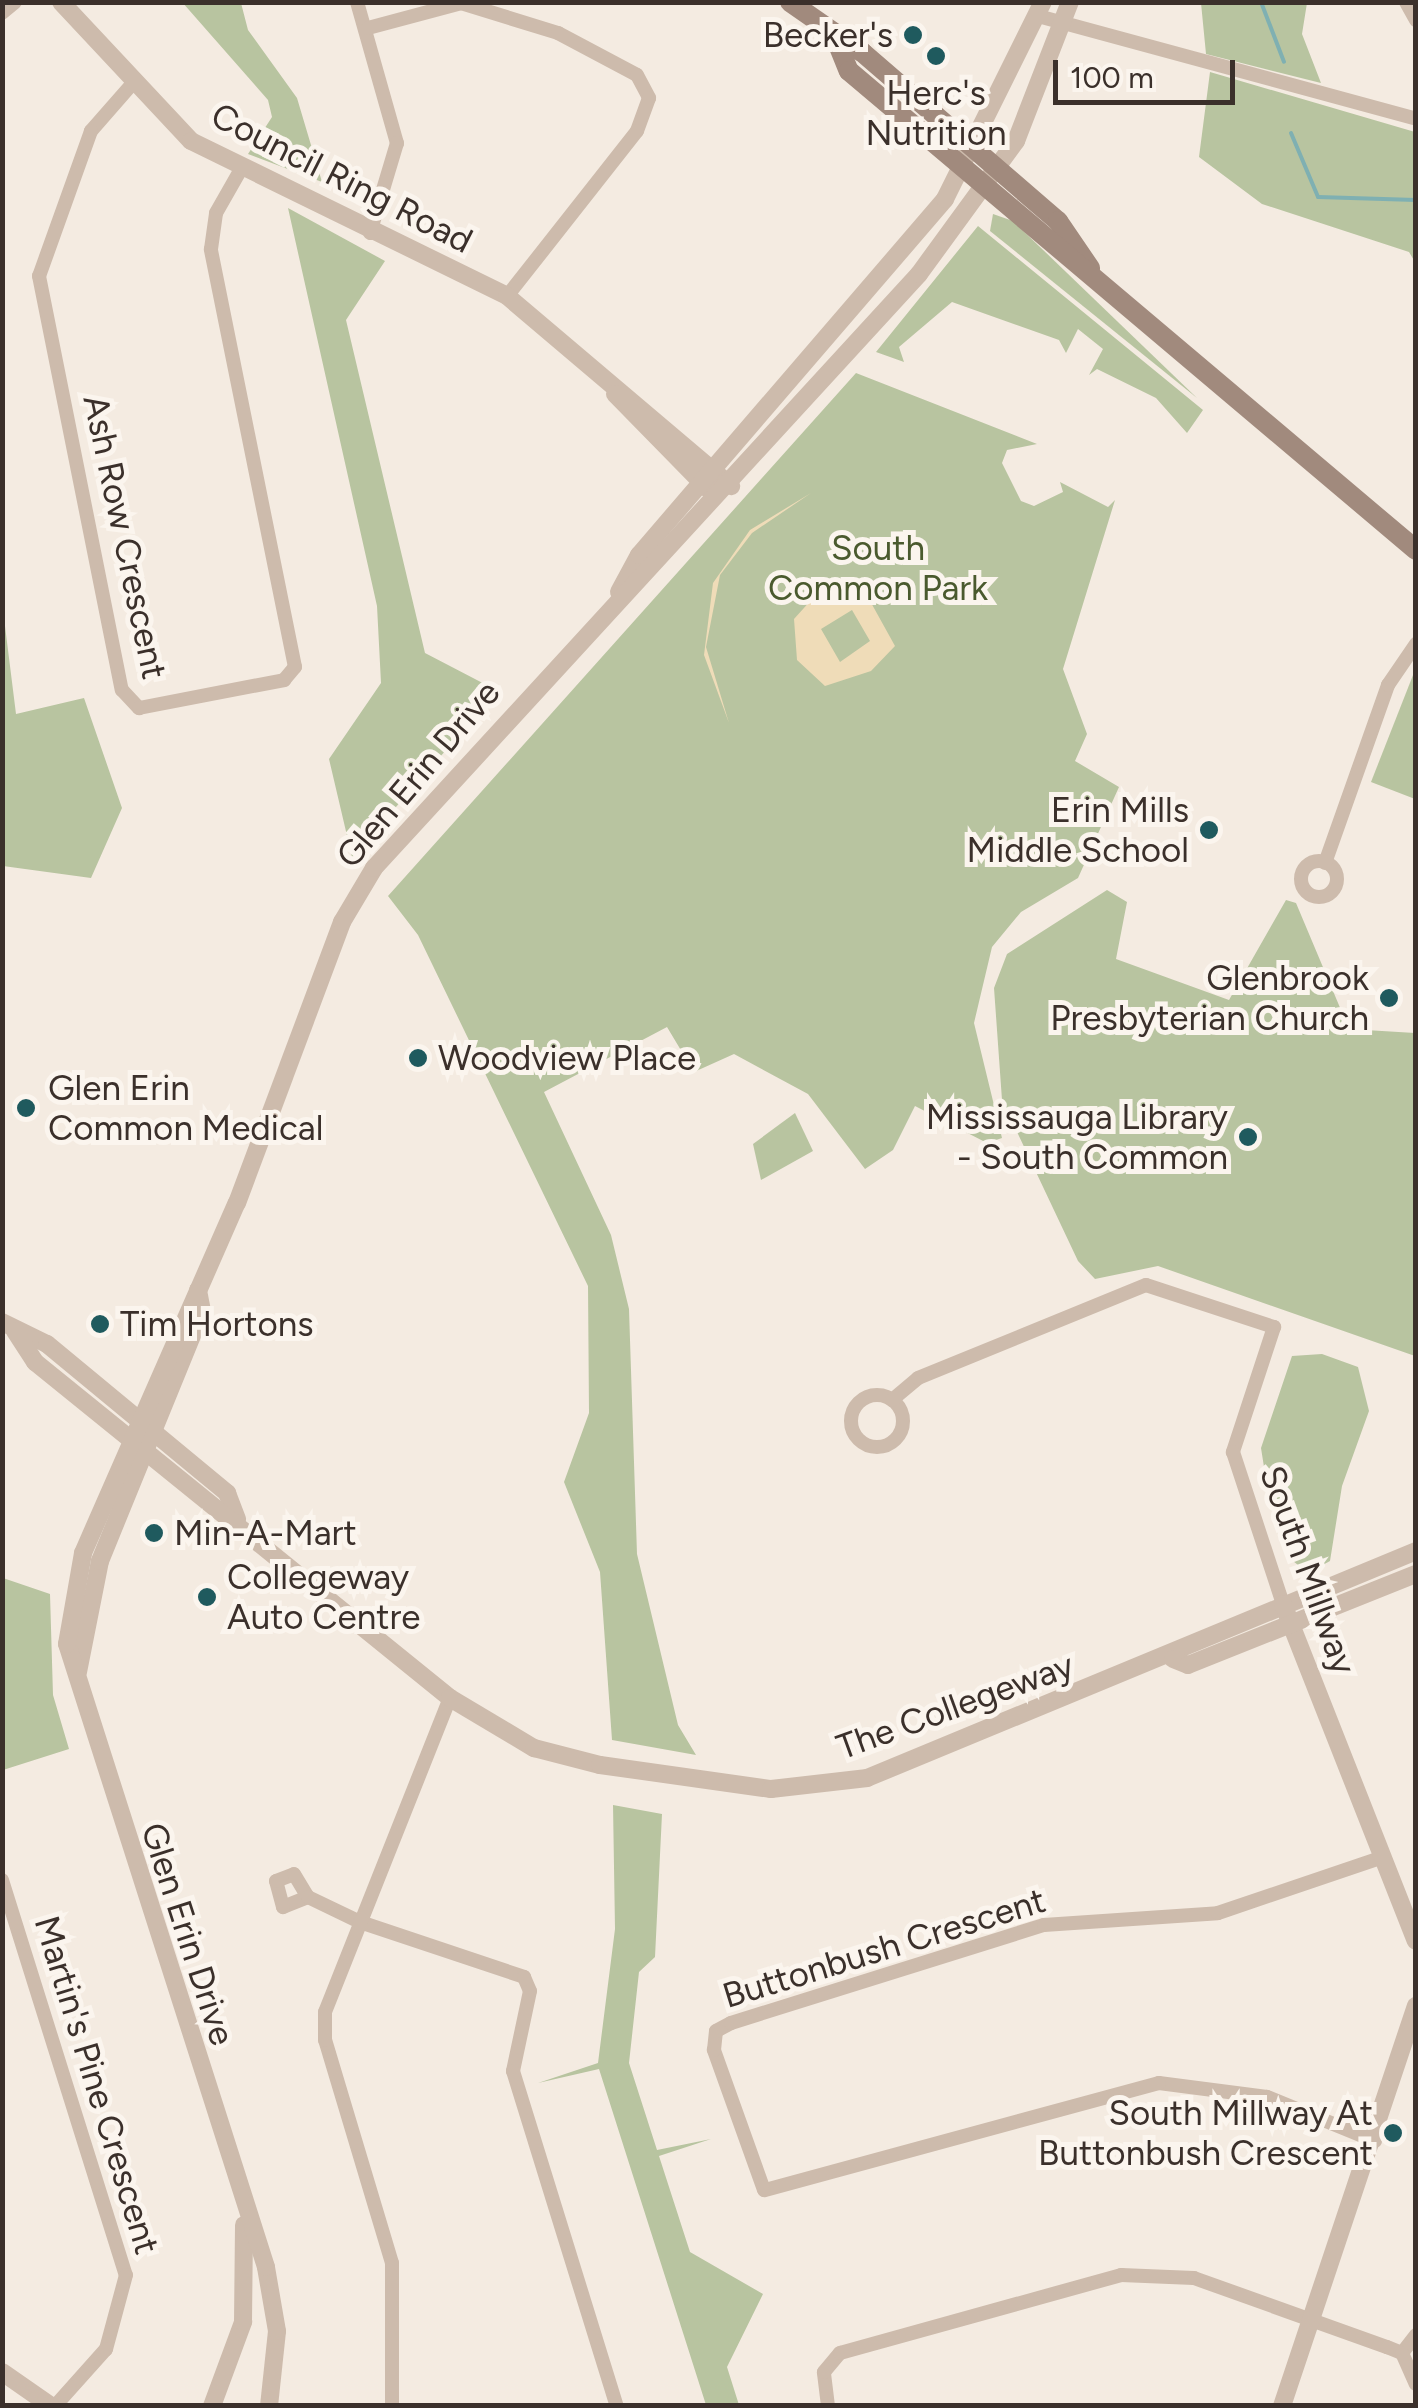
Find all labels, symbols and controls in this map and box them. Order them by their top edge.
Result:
place label: Becker's [763,14,893,56]
marker: Becker's [902,24,924,46]
scale bar [1058,40,1240,102]
marker: Herc's Nutrition [925,45,947,67]
text: 100 m [1070,59,1154,96]
place label: Herc's Nutrition [866,72,1006,154]
street label: Council Ring Road [204,94,480,262]
street label: Ash Row Crescent [74,391,176,683]
park label: South Common Park [768,527,988,609]
street label: Glen Erin Drive [328,672,508,876]
place label: Erin Mills Middle School [967,789,1189,871]
marker: Erin Mills Middle School [1198,819,1220,841]
place label: Glenbrook Presbyterian Church [1050,957,1369,1039]
marker: Glenbrook Presbyterian Church [1378,987,1400,1009]
place label: Woodview Place [438,1037,696,1079]
marker: Woodview Place [407,1047,429,1069]
place label: Glen Erin Common Medical [48,1067,323,1149]
marker: Glen Erin Common Medical [13,1095,39,1121]
place label: Mississauga Library - South Common [926,1096,1228,1178]
marker: Mississauga Library - South Common [1237,1126,1259,1148]
place label: Tim Hortons [120,1303,314,1345]
marker: Tim Hortons [89,1313,111,1335]
street label: South Millway [1251,1460,1365,1680]
place label: Min-A-Mart [174,1512,357,1554]
marker: Min-A-Mart [143,1522,165,1544]
place label: Collegeway Auto Centre [227,1556,420,1638]
marker: Collegeway Auto Centre [196,1586,218,1608]
street label: The Collegeway [831,1644,1079,1768]
street label: Glen Erin Drive [132,1817,244,2051]
street label: Buttonbush Crescent [718,1879,1050,2017]
street label: Martin's Pine Crescent [26,1911,168,2259]
place label: South Millway At Buttonbush Crescent [1038,2092,1373,2174]
marker: South Millway At Buttonbush Crescent [1382,2122,1404,2144]

